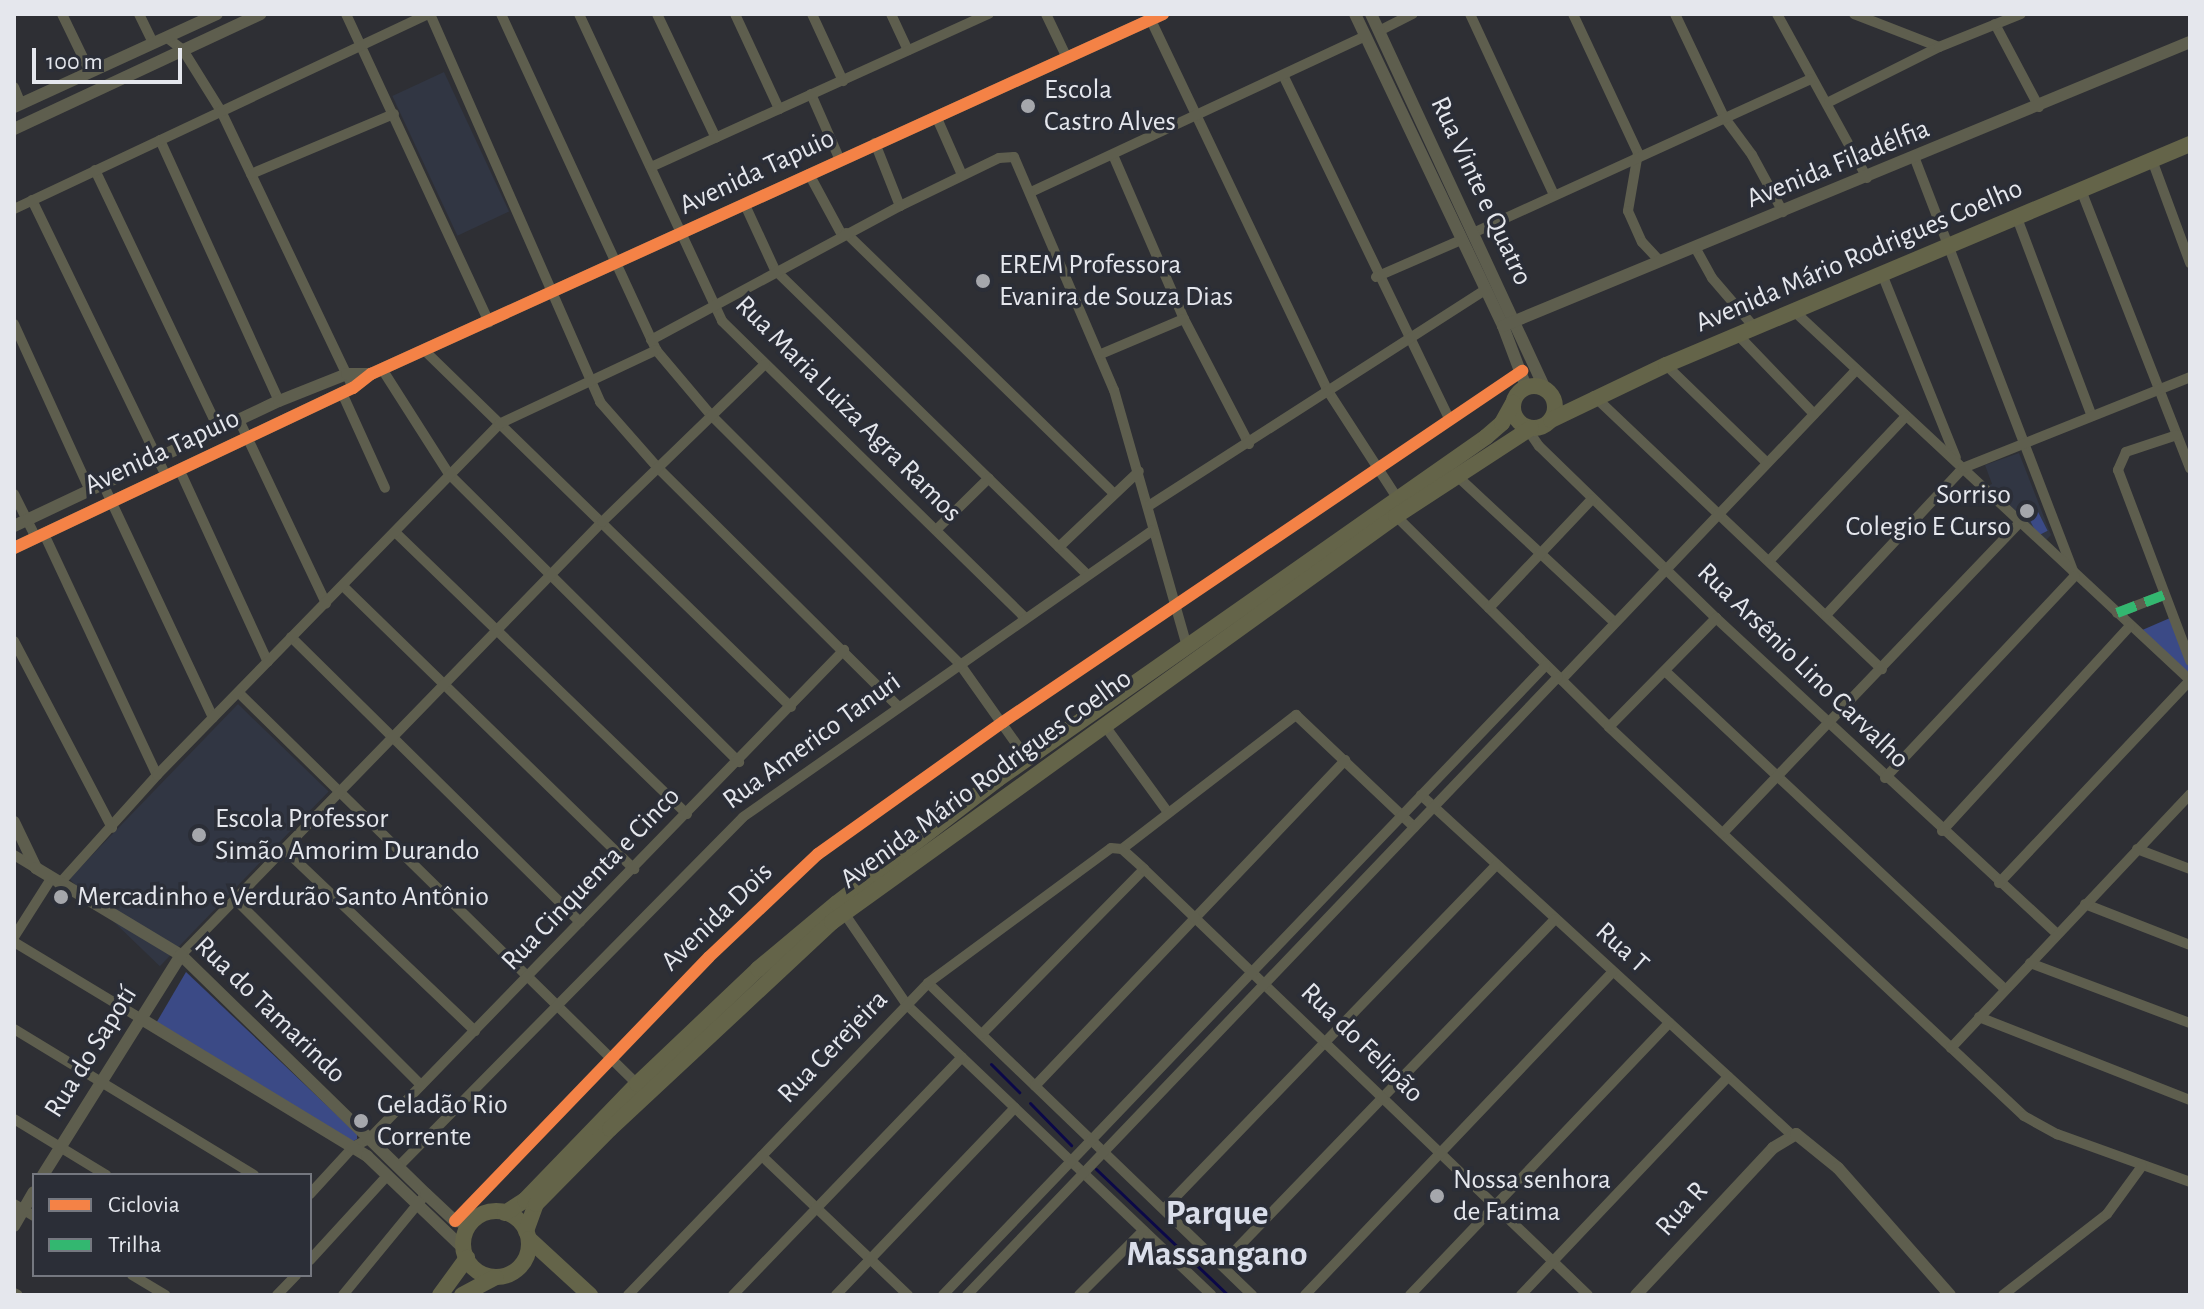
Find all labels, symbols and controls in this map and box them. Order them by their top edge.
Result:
scale bar [36,32,186,82]
text: 100 m [46,50,103,74]
place label: Escola Castro Alves [1044,73,1176,139]
street label: Rua Vinte e Quatro [1423,91,1539,291]
marker: Escola Castro Alves [1019,97,1037,115]
street label: Avenida Filadélfia [1741,112,1935,216]
street label: Avenida Tapuio [674,121,840,223]
street label: Avenida Mário Rodrigues Coelho [1690,172,2028,340]
place label: EREM Professora Evanira de Souza Dias [999,248,1233,314]
marker: EREM Professora Evanira de Souza Dias [974,272,992,290]
street label: Rua Maria Luiza Agra Ramos [728,289,968,529]
street label: Avenida Tapuio [79,401,245,503]
place label: Sorriso Colegio E Curso [1845,478,2011,544]
marker: Sorriso Colegio E Curso [2018,502,2036,520]
street label: Rua Arsênio Lino Carvalho [1690,556,1916,776]
street label: Avenida Mário Rodrigues Coelho [834,662,1138,896]
street label: Rua Americo Tanuri [716,665,908,817]
street label: Rua Cinquenta e Cinco [495,780,687,978]
place label: Escola Professor Simão Amorim Durando [215,802,479,868]
marker: Escola Professor Simão Amorim Durando [190,826,208,844]
street label: Avenida Dois [654,856,780,978]
place label: Mercadinho e Verdurão Santo Antônio [77,880,489,914]
marker: Mercadinho e Verdurão Santo Antônio [52,888,70,906]
street label: Rua T [1588,915,1656,981]
street label: Rua do Tamarindo [187,929,353,1091]
street label: Rua do Felipão [1293,976,1431,1110]
street label: Rua do Sapotí [37,980,145,1124]
street label: Rua Cerejeira [771,983,895,1111]
place label: Geladão Rio Corrente [377,1088,508,1154]
marker: Geladão Rio Corrente [352,1112,370,1130]
place label: Nossa senhora de Fatima [1453,1163,1611,1229]
legend [32,1173,312,1277]
street label: Rua R [1649,1175,1715,1243]
marker: Nossa senhora de Fatima [1428,1187,1446,1205]
district label: Parque Massangano [1127,1191,1307,1276]
text: Ciclovia [108,1193,180,1217]
text: Trilha [108,1233,161,1257]

